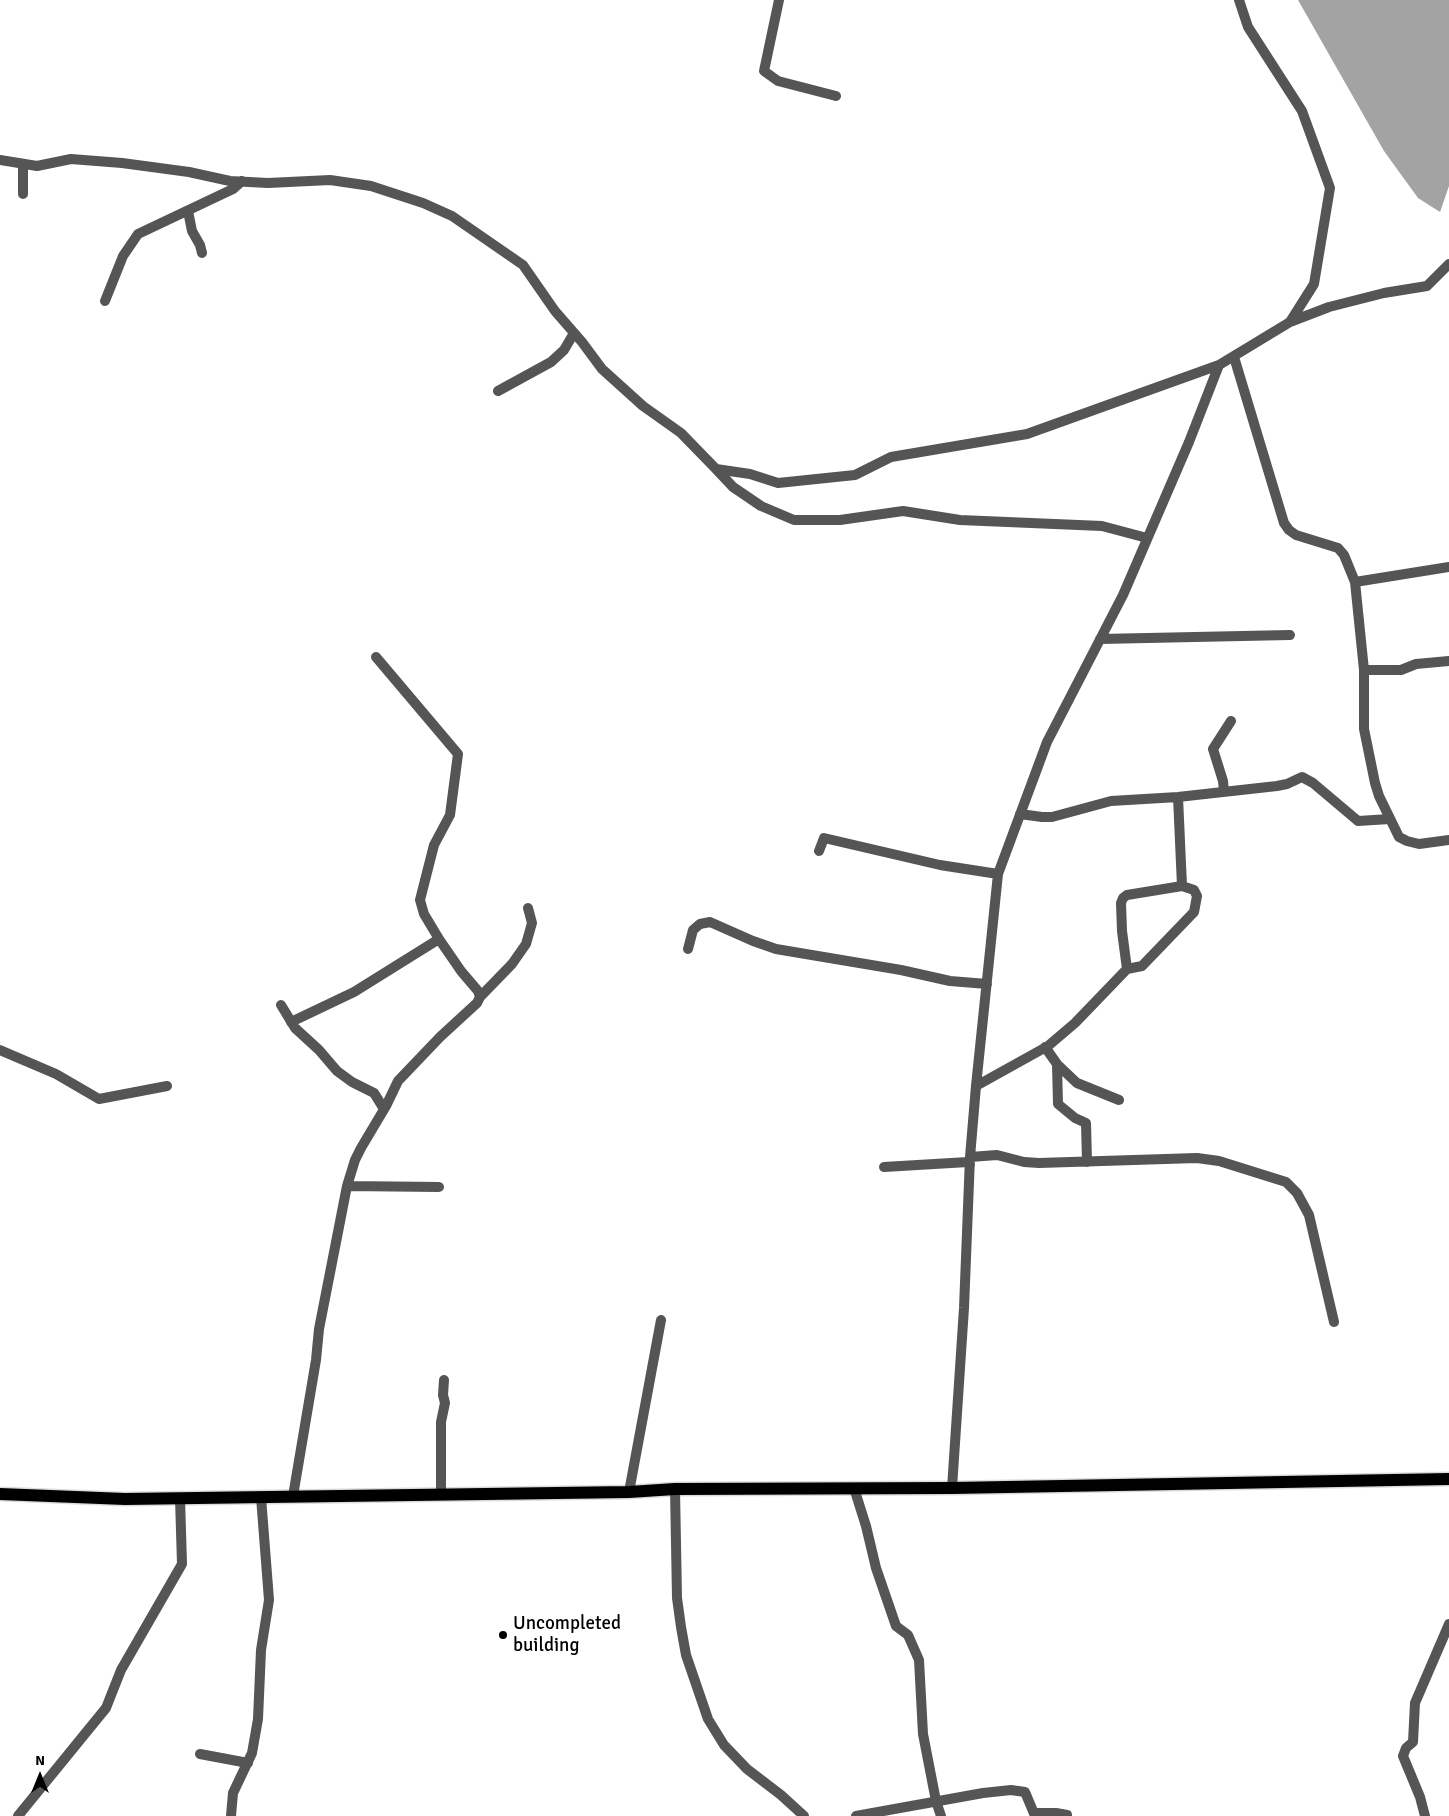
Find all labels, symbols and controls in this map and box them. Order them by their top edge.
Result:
place label: Uncompleted building [513,1613,621,1657]
marker: Uncompleted building [497,1629,509,1641]
north arrow [15,1751,65,1801]
text: N [35,1752,45,1769]

